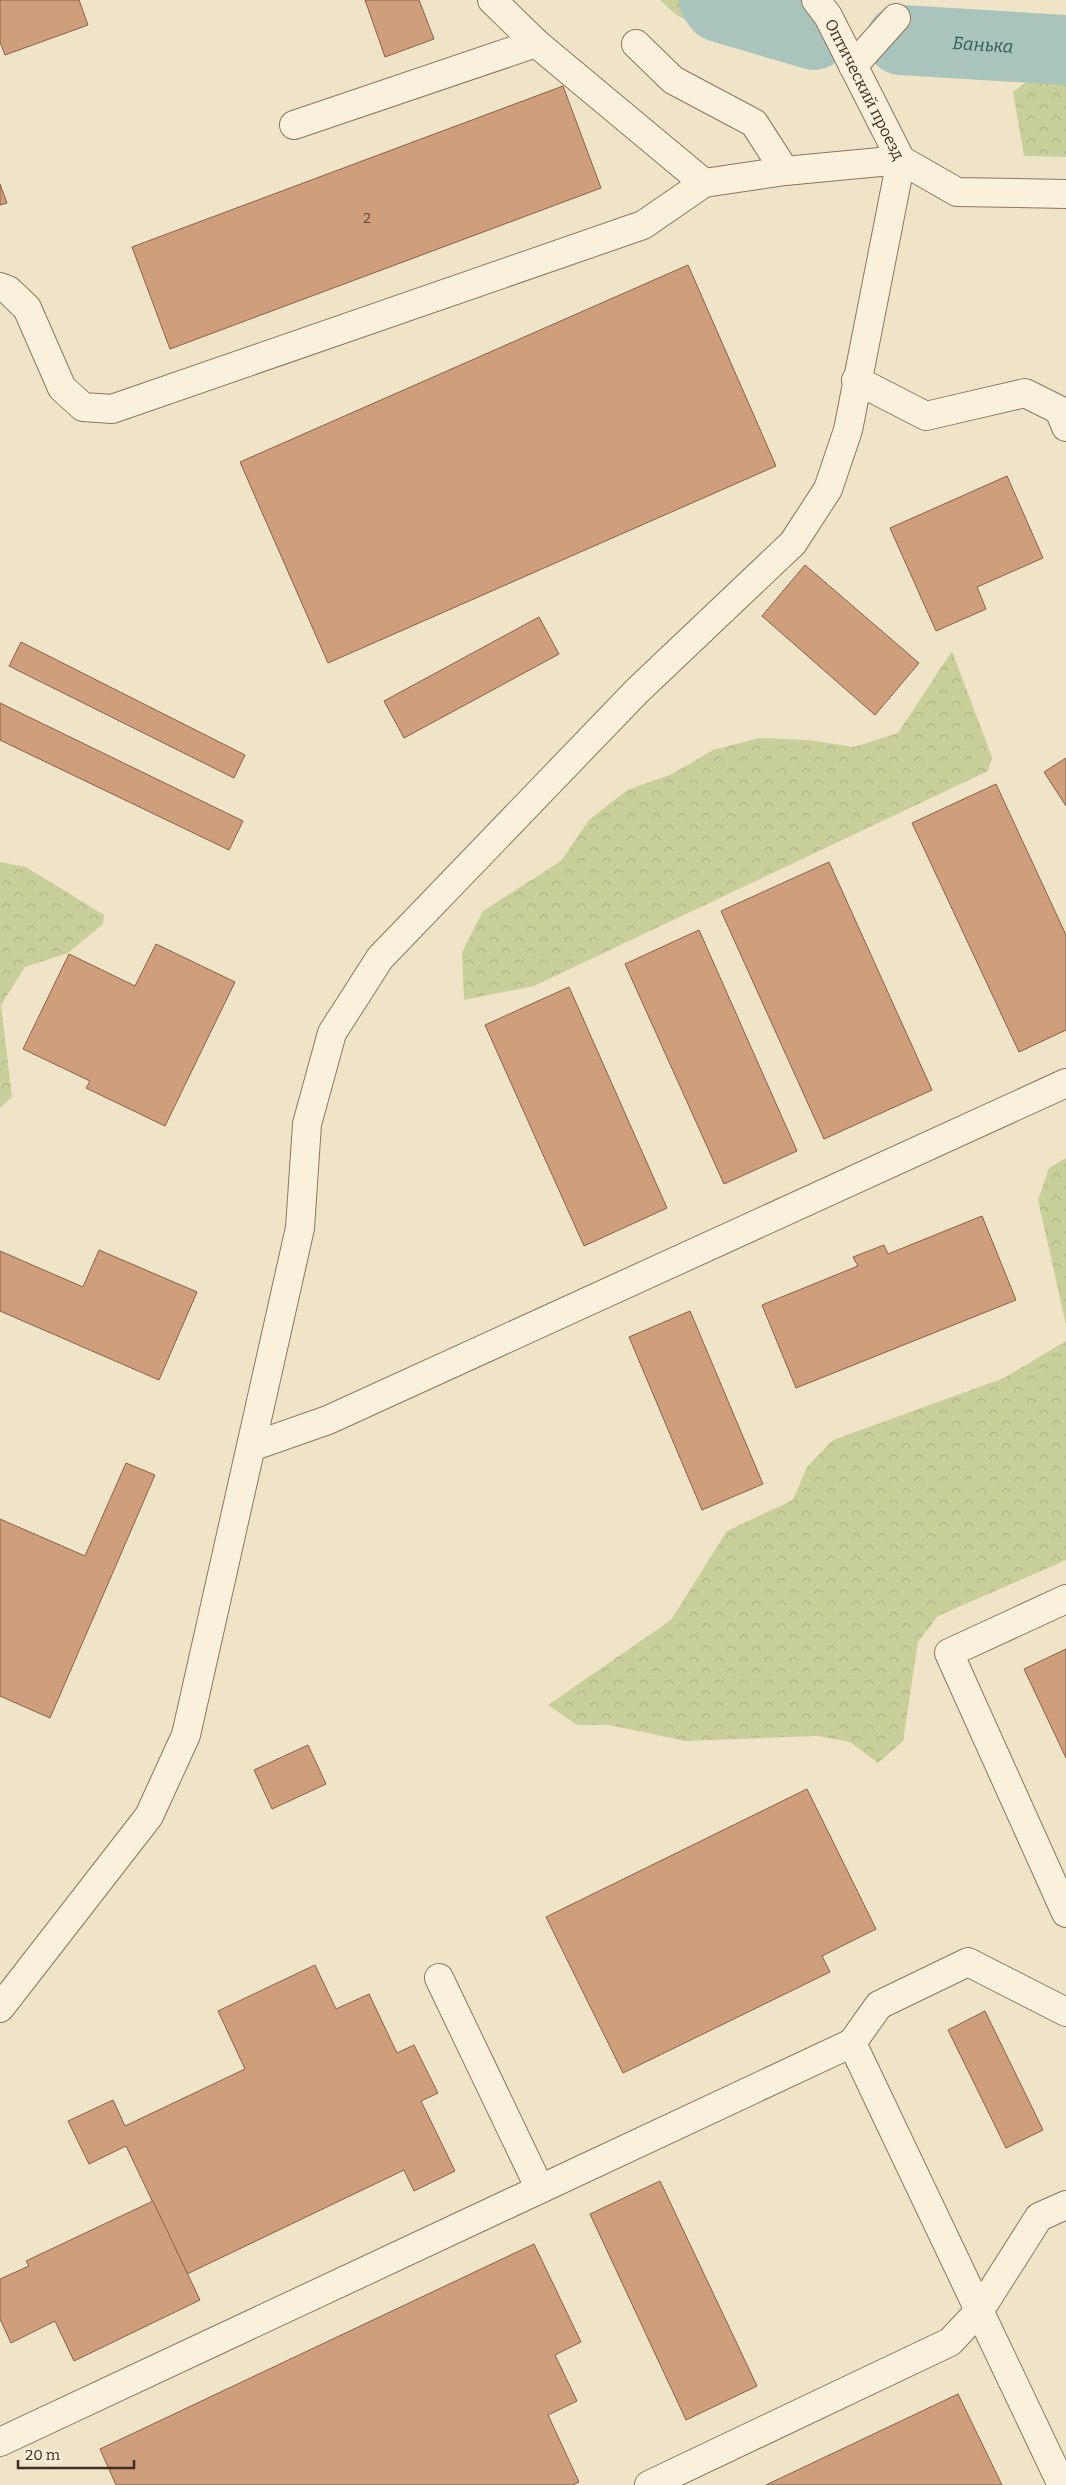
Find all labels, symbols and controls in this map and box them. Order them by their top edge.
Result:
street label: Оптический проезд [821,16,908,163]
water label: Банька [952,32,1014,58]
house number: 2 [363,210,371,227]
scale bar [18,2438,134,2470]
text: 20 m [25,2446,61,2464]

